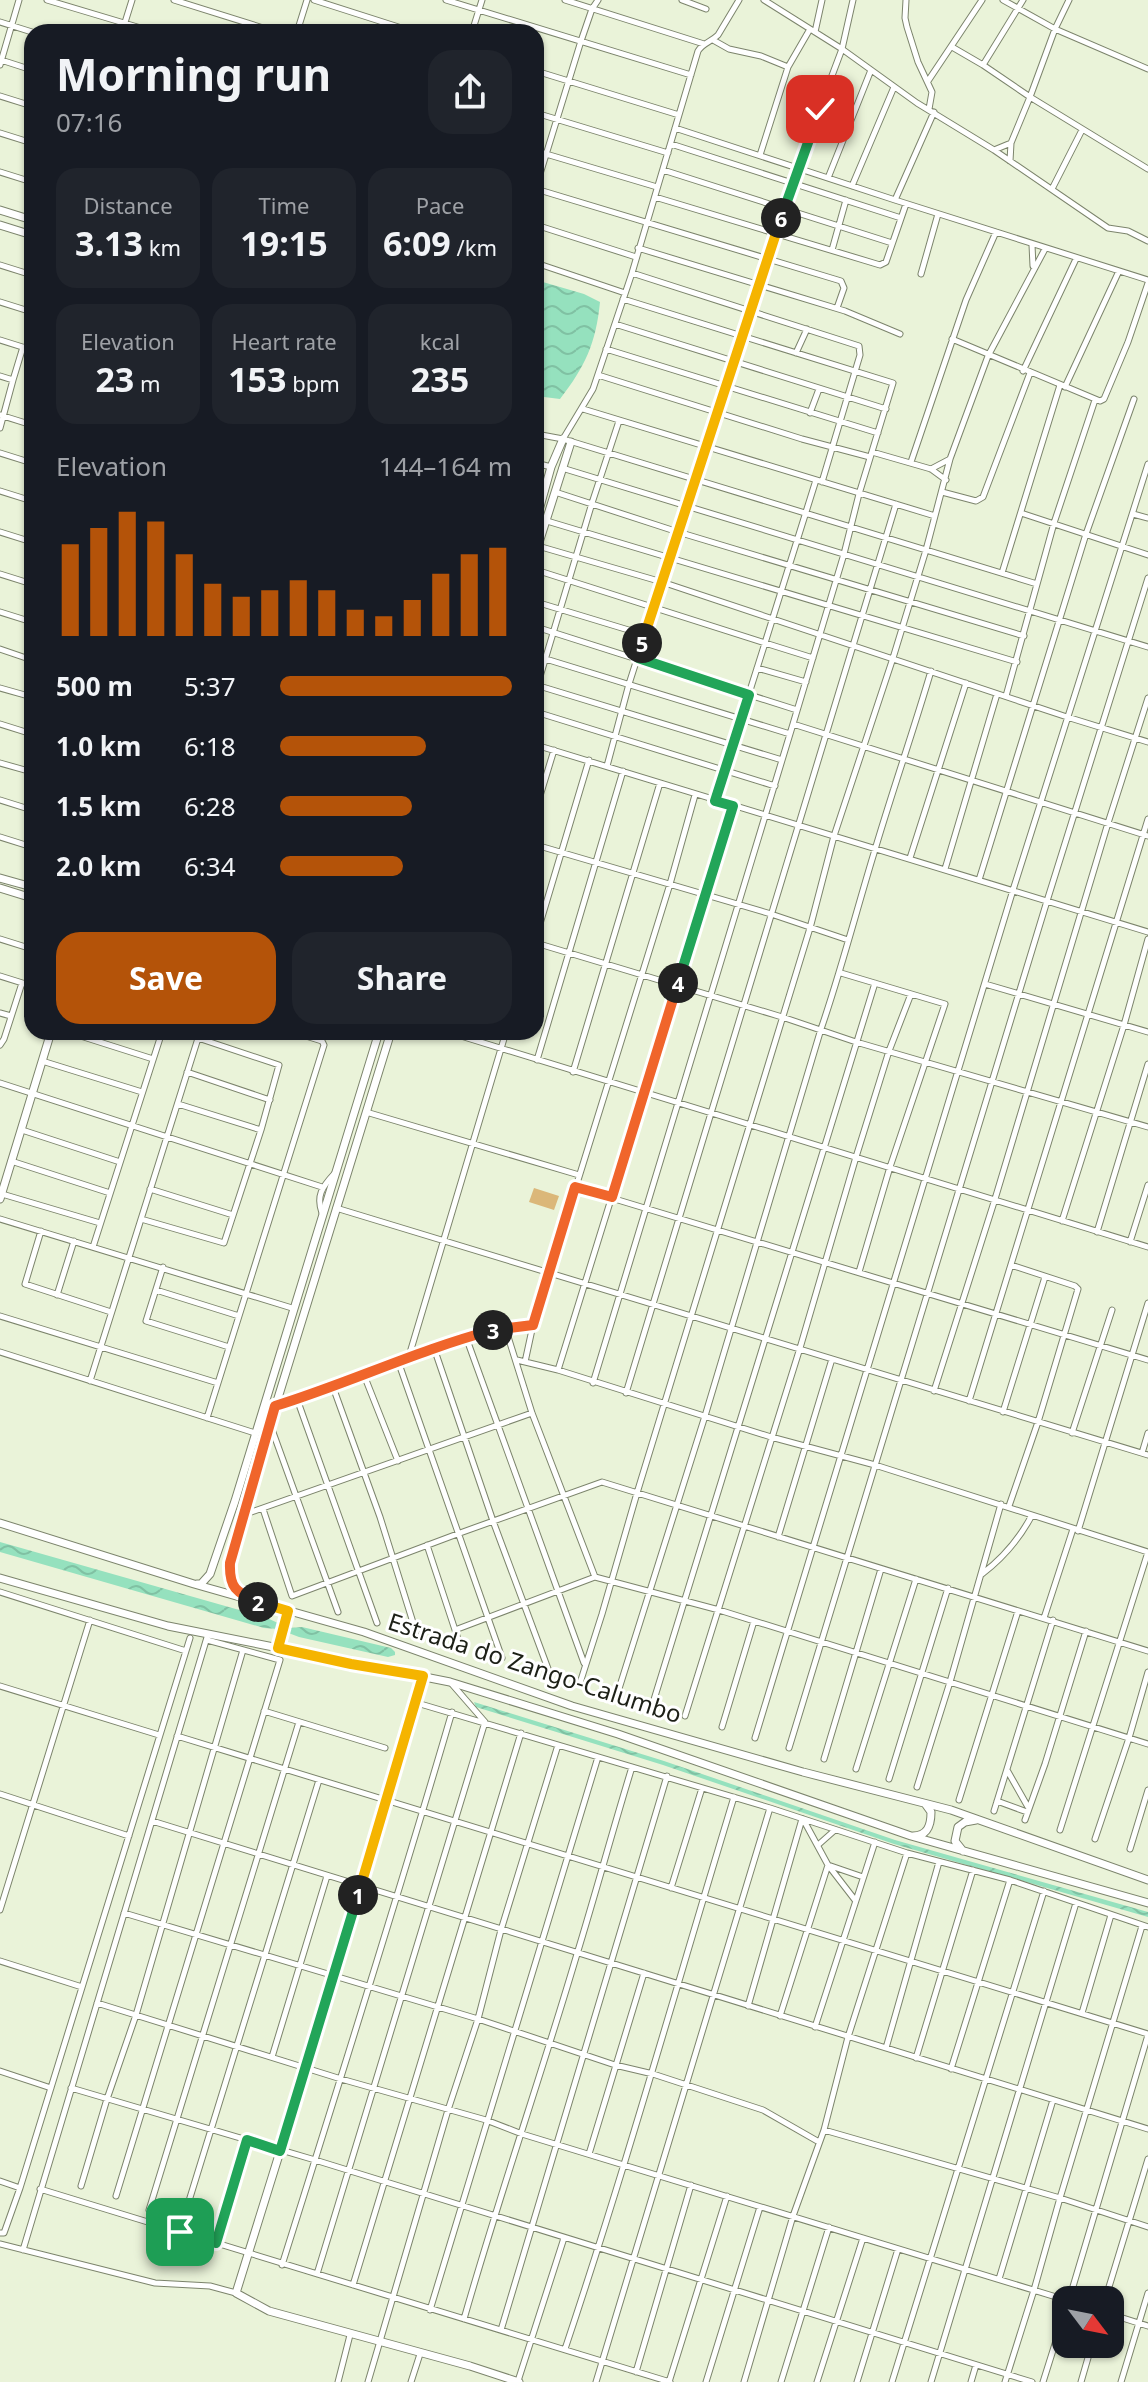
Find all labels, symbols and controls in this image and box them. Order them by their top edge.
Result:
text: Morning run [56,44,331,104]
button: share [428,50,512,134]
pin [786,75,854,143]
icon: check [798,87,842,131]
text: 07:16 [56,104,122,140]
text: Distance [83,190,173,220]
text: Time [259,190,309,220]
text: Pace [416,190,464,220]
pin: 6 [761,198,801,238]
text: 6 [775,203,787,233]
text: 3.13 [75,220,143,266]
text: 19:15 [240,220,328,266]
text: 6:09 [383,220,451,266]
text: km [143,232,181,262]
text: /km [451,232,497,262]
text: Elevation [81,326,175,356]
text: Heart rate [231,326,337,356]
text: kcal [420,326,460,356]
text: 23 [95,356,134,402]
text: 153 [228,356,287,402]
text: 235 [411,356,469,402]
text: m [134,368,161,398]
text: bpm [287,368,340,398]
text: Elevation [56,448,167,484]
text: 144–164 m [379,448,512,484]
pin: 5 [622,623,662,663]
text: 5 [636,628,648,658]
text: 500 m [56,668,133,704]
text: 5:37 [184,668,236,704]
text: 1.0 km [56,728,141,764]
text: 6:18 [184,728,236,764]
text: 1.5 km [56,788,141,824]
text: 6:28 [184,788,236,824]
text: 2.0 km [56,848,141,884]
text: 6:34 [184,848,236,884]
button: Save [56,932,276,1024]
button: Share [292,932,512,1024]
pin: 4 [658,963,698,1003]
text: 4 [672,968,684,998]
pin: 3 [473,1310,513,1350]
text: 3 [487,1315,499,1345]
pin: 2 [238,1582,278,1622]
text: 2 [252,1587,264,1617]
street label: Estrada do Zango-Calumbo [384,1604,686,1730]
pin: 1 [338,1875,378,1915]
text: 1 [352,1880,364,1910]
pin [146,2198,214,2266]
icon: arrive [158,2210,202,2254]
north arrow [1052,2286,1124,2358]
map controls [1052,2286,1124,2358]

